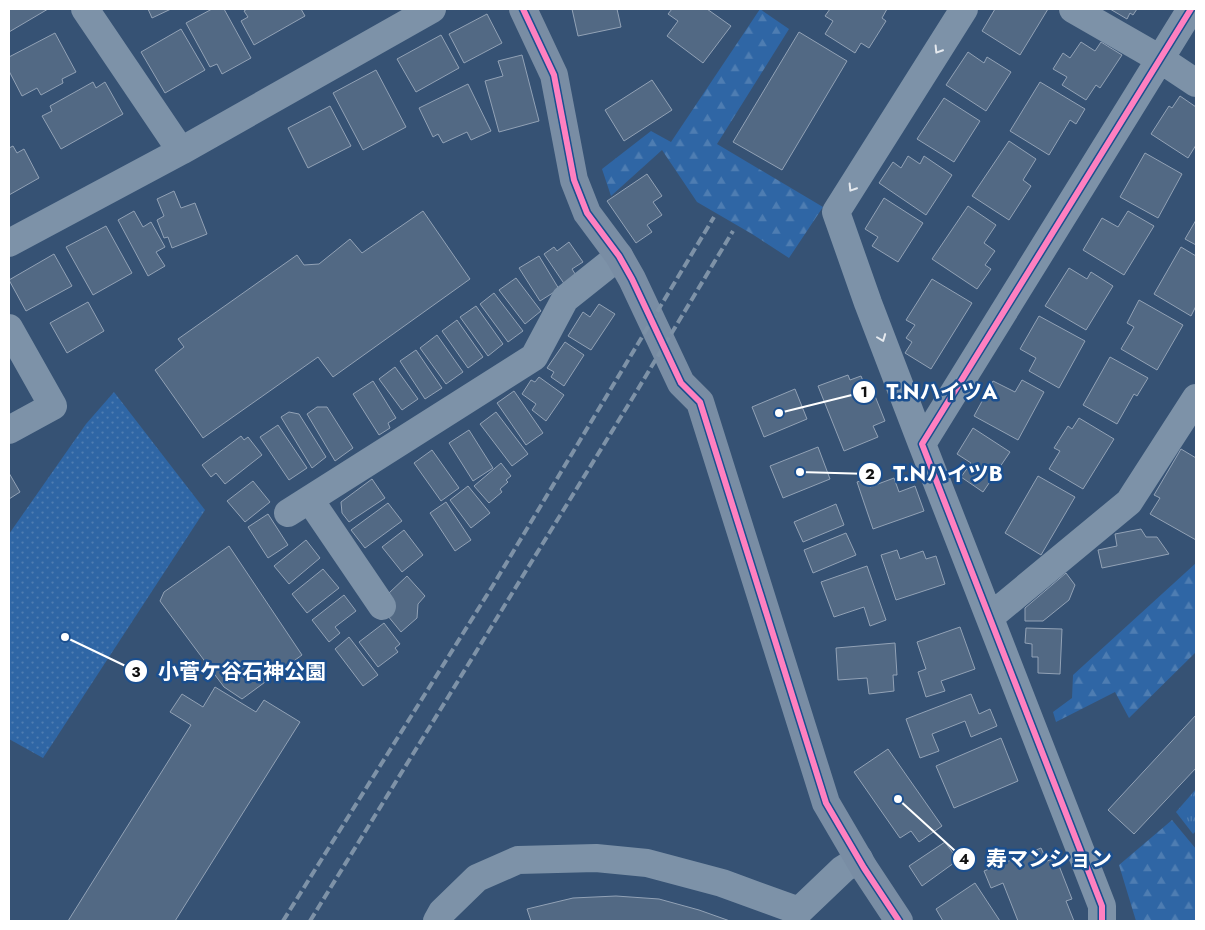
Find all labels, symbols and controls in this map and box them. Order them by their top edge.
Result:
one-way arrow [935,44,944,54]
one-way arrow [848,182,858,191]
one-way arrow [876,333,886,342]
callout: T.NハイツA [852,374,1008,410]
text: T.NハイツA [886,377,998,407]
text: 1 [860,381,868,403]
callout: T.NハイツB [858,456,1013,492]
text: T.NハイツB [893,459,1003,489]
text: 2 [865,463,875,485]
callout: 小菅ケ谷石神公園 [123,653,336,689]
text: 小菅ケ谷石神公園 [158,657,326,687]
text: 3 [131,661,141,683]
callout: 寿マンション [951,841,1122,877]
text: 寿マンション [986,844,1112,874]
text: 4 [959,848,969,870]

